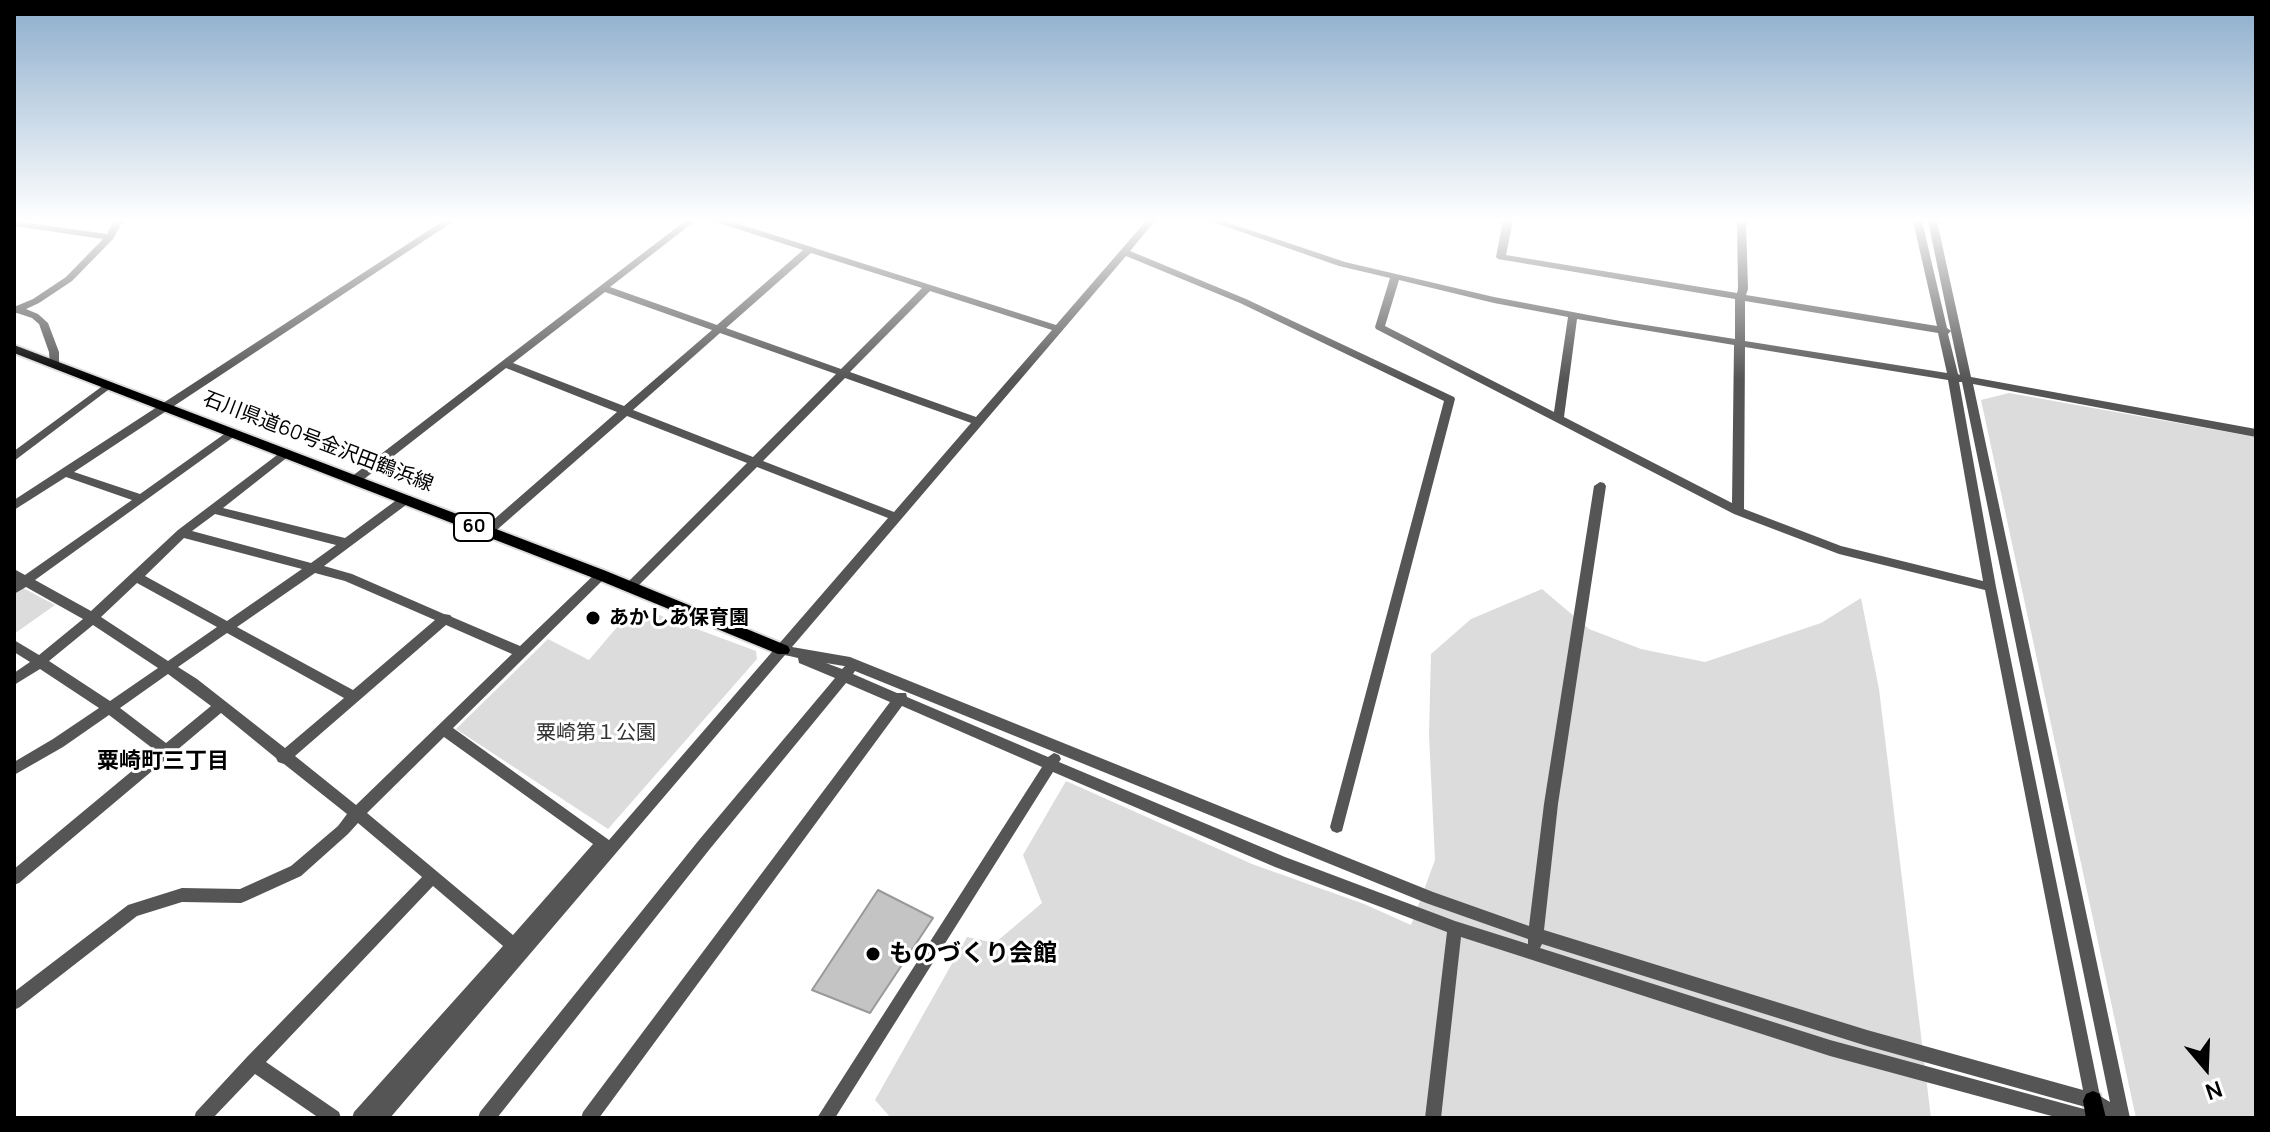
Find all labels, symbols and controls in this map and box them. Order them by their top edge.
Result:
street label: 石川県道60号金沢田鶴浜線 [200,387,436,497]
road number: 60 [454,513,494,541]
place label: あかしあ保育園 [609,606,749,630]
marker: あかしあ保育園 [584,609,602,627]
park label: 粟崎第１公園 [536,721,656,745]
district label: 粟崎町三丁目 [97,749,229,775]
place label: ものづくり会館 [889,940,1057,968]
marker: ものづくり会館 [864,945,882,963]
north arrow [2166,1028,2246,1108]
text: N [2201,1074,2226,1107]

